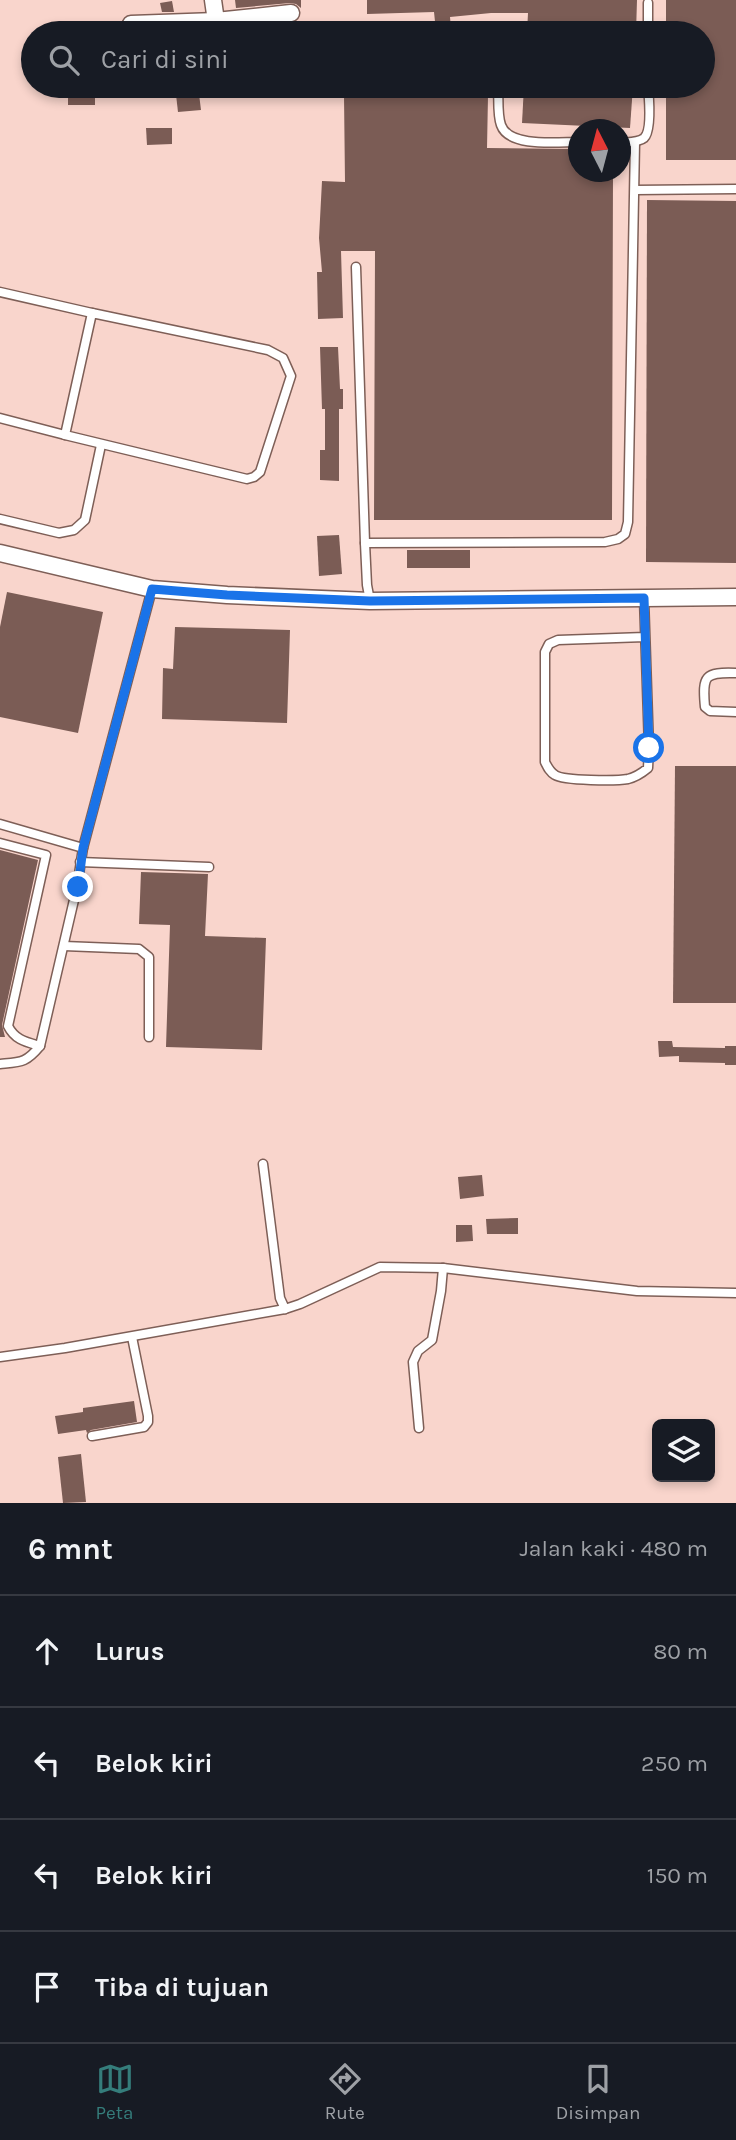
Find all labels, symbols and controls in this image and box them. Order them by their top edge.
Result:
search box [21,21,715,98]
icon: search [45,41,83,79]
text: Cari di sini [101,44,229,75]
north arrow [568,119,631,182]
route start [633,732,664,763]
route end [62,871,93,902]
map controls [652,1419,715,1482]
button: layers [652,1419,715,1482]
text: 6 mnt [28,1531,113,1567]
text: Jalan kaki · 480 m [520,1535,708,1562]
icon: ahead [28,1632,66,1670]
text: Lurus [95,1636,164,1667]
text: 80 m [653,1638,708,1665]
icon: left [28,1744,66,1782]
text: Belok kiri [95,1748,213,1779]
text: 250 m [641,1750,708,1777]
icon: left [28,1856,66,1894]
text: Belok kiri [95,1860,213,1891]
text: 150 m [647,1862,708,1889]
icon: arrive [28,1968,66,2006]
text: Tiba di tujuan [95,1972,269,2003]
tab: Peta [96,2060,134,2124]
tab: Rute [325,2060,365,2124]
tab: Disimpan [556,2060,640,2124]

